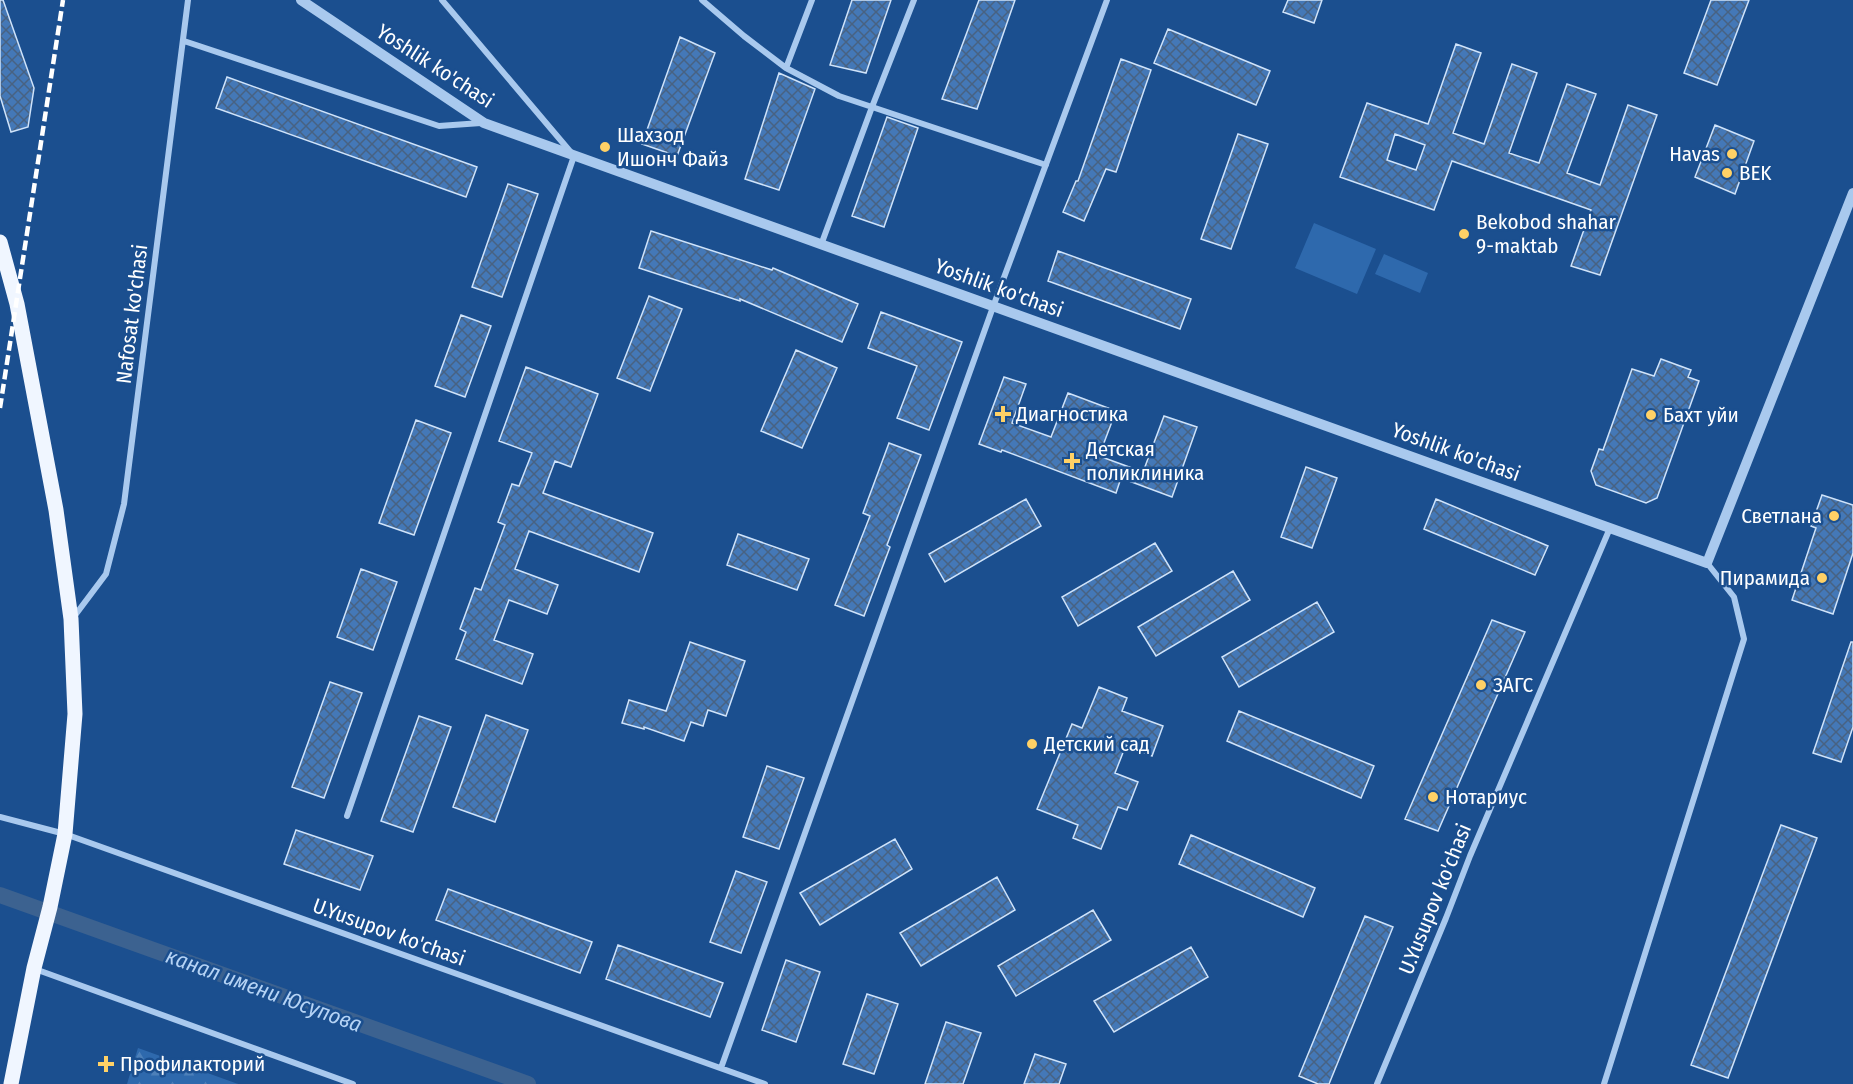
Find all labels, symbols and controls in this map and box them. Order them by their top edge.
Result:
street label: Yoshlik ko'chasi [371,18,499,114]
place label: Шахзод Ишонч Файз [617,122,728,172]
marker: Шахзод Ишонч Файз [598,140,612,154]
place label: Havas [1669,141,1720,167]
marker: Havas [1725,147,1739,161]
place label: BEK [1739,160,1772,186]
marker: BEK [1720,166,1734,180]
place label: Bekobod shahar 9-maktab [1476,209,1617,259]
marker: Bekobod shahar 9-maktab [1457,227,1471,241]
street label: Nafosat ko'chasi [111,243,153,385]
street label: Yoshlik ko'chasi [931,253,1067,323]
place label: Диагностика [1015,401,1128,427]
place label: Бахт уйи [1663,402,1739,428]
marker: Диагностика [994,405,1012,423]
marker: Бахт уйи [1644,408,1658,422]
street label: Yoshlik ko'chasi [1388,417,1524,487]
place label: Детская поликлиника [1085,436,1204,486]
marker: Детская поликлиника [1063,452,1081,470]
place label: Светлана [1741,503,1822,529]
marker: Светлана [1827,509,1841,523]
place label: Пирамида [1720,565,1810,591]
marker: Пирамида [1815,571,1829,585]
place label: ЗАГС [1493,672,1533,698]
marker: ЗАГС [1474,678,1488,692]
place label: Детский сад [1043,731,1150,757]
marker: Детский сад [1025,737,1039,751]
place label: Нотариус [1445,784,1527,810]
marker: Нотариус [1426,790,1440,804]
street label: U.Yusupov ko'chasi [1393,820,1477,978]
street label: U.Yusupov ko'chasi [309,892,469,972]
water label: канал имени Юсупова [162,942,366,1038]
place label: Профилакторий [120,1051,265,1077]
marker: Профилакторий [97,1055,115,1073]

